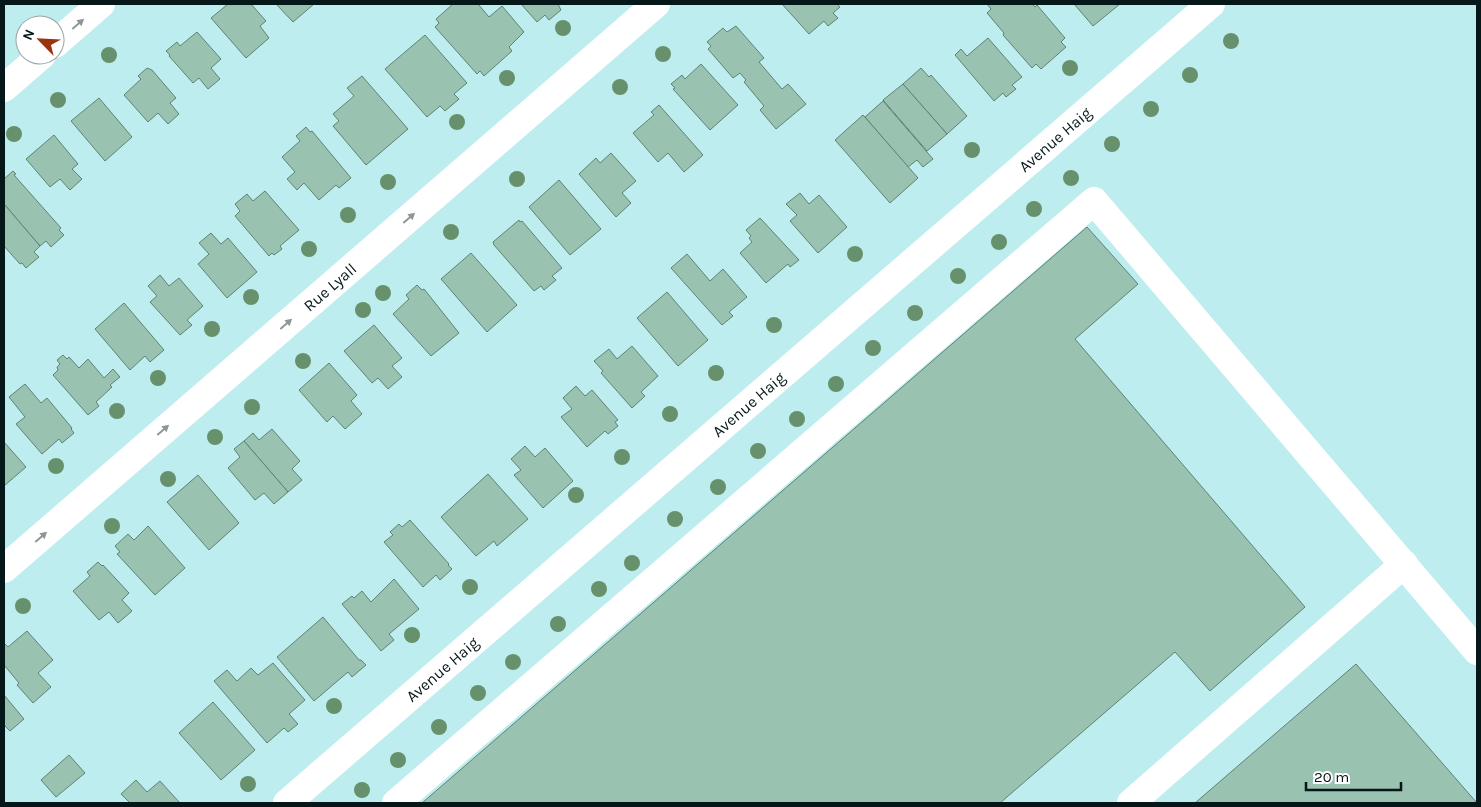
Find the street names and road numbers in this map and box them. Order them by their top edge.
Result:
street label: Avenue Haig [1015,103,1095,176]
street label: Rue Lyall [299,259,360,315]
street label: Avenue Haig [708,367,789,441]
street label: Avenue Haig [402,632,482,705]

